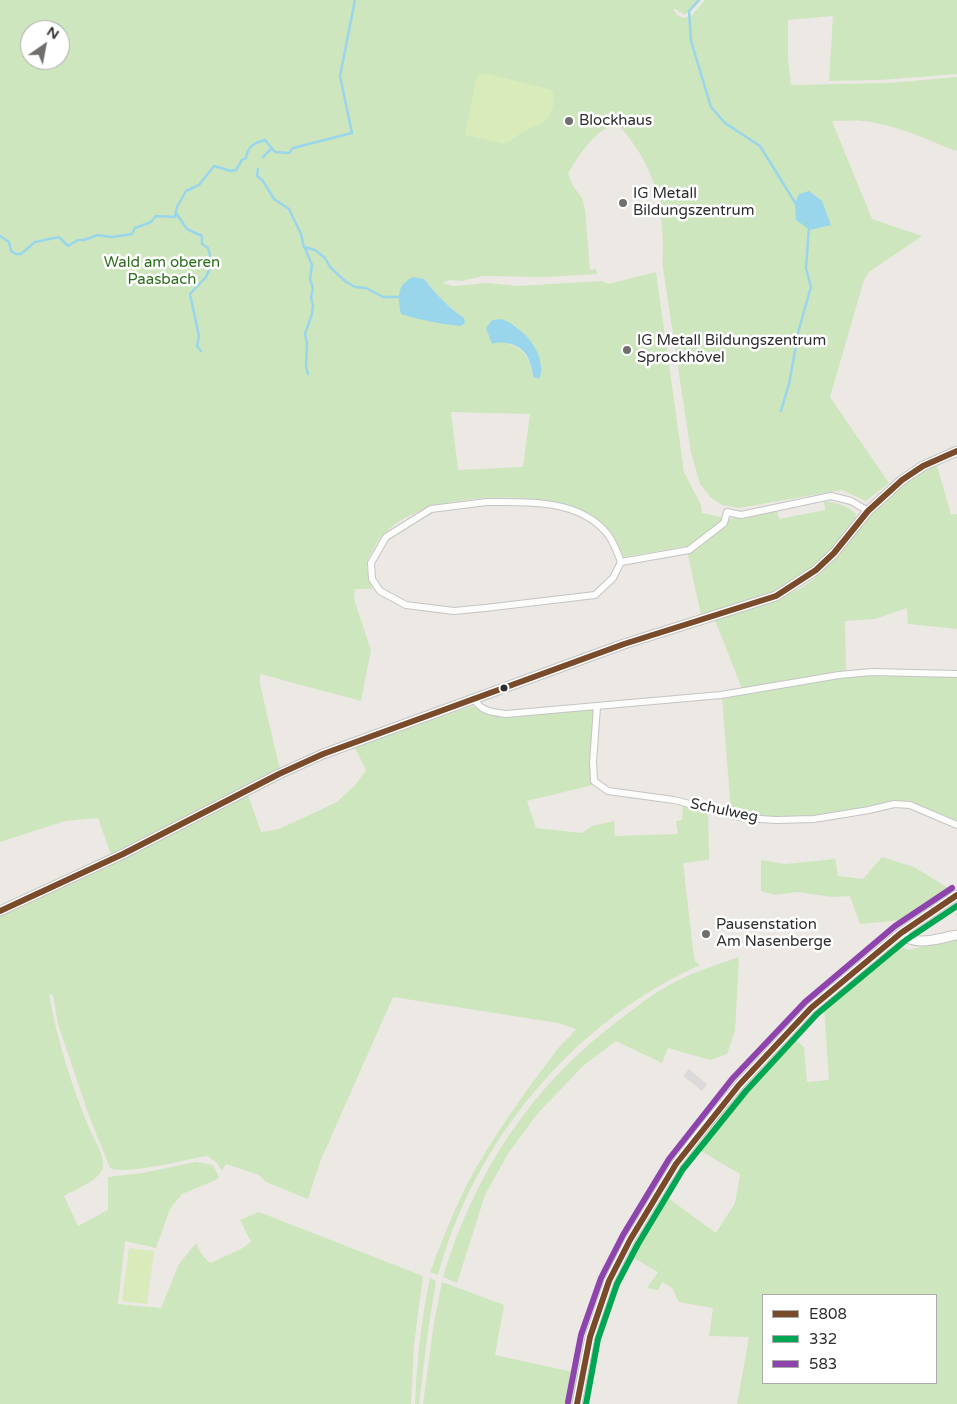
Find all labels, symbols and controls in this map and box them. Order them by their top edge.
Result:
north arrow [20,20,70,70]
text: N [44,23,62,43]
place label: Blockhaus [579,112,652,130]
marker: Blockhaus [563,115,575,127]
place label: IG Metall Bildungszentrum [633,185,754,220]
marker: IG Metall Bildungszentrum [617,197,629,209]
park label: Wald am oberen Paasbach [104,254,220,289]
place label: IG Metall Bildungszentrum Sprockhövel [637,332,826,367]
marker: IG Metall Bildungszentrum Sprockhövel [621,344,633,356]
unlabelled marker [499,683,509,693]
street label: Schulweg [688,795,760,827]
place label: Pausenstation Am Nasenberge [716,916,831,951]
marker: Pausenstation Am Nasenberge [700,928,712,940]
legend [762,1294,937,1384]
text: E808 [809,1305,847,1323]
text: 332 [809,1330,837,1348]
text: 583 [809,1355,837,1373]

